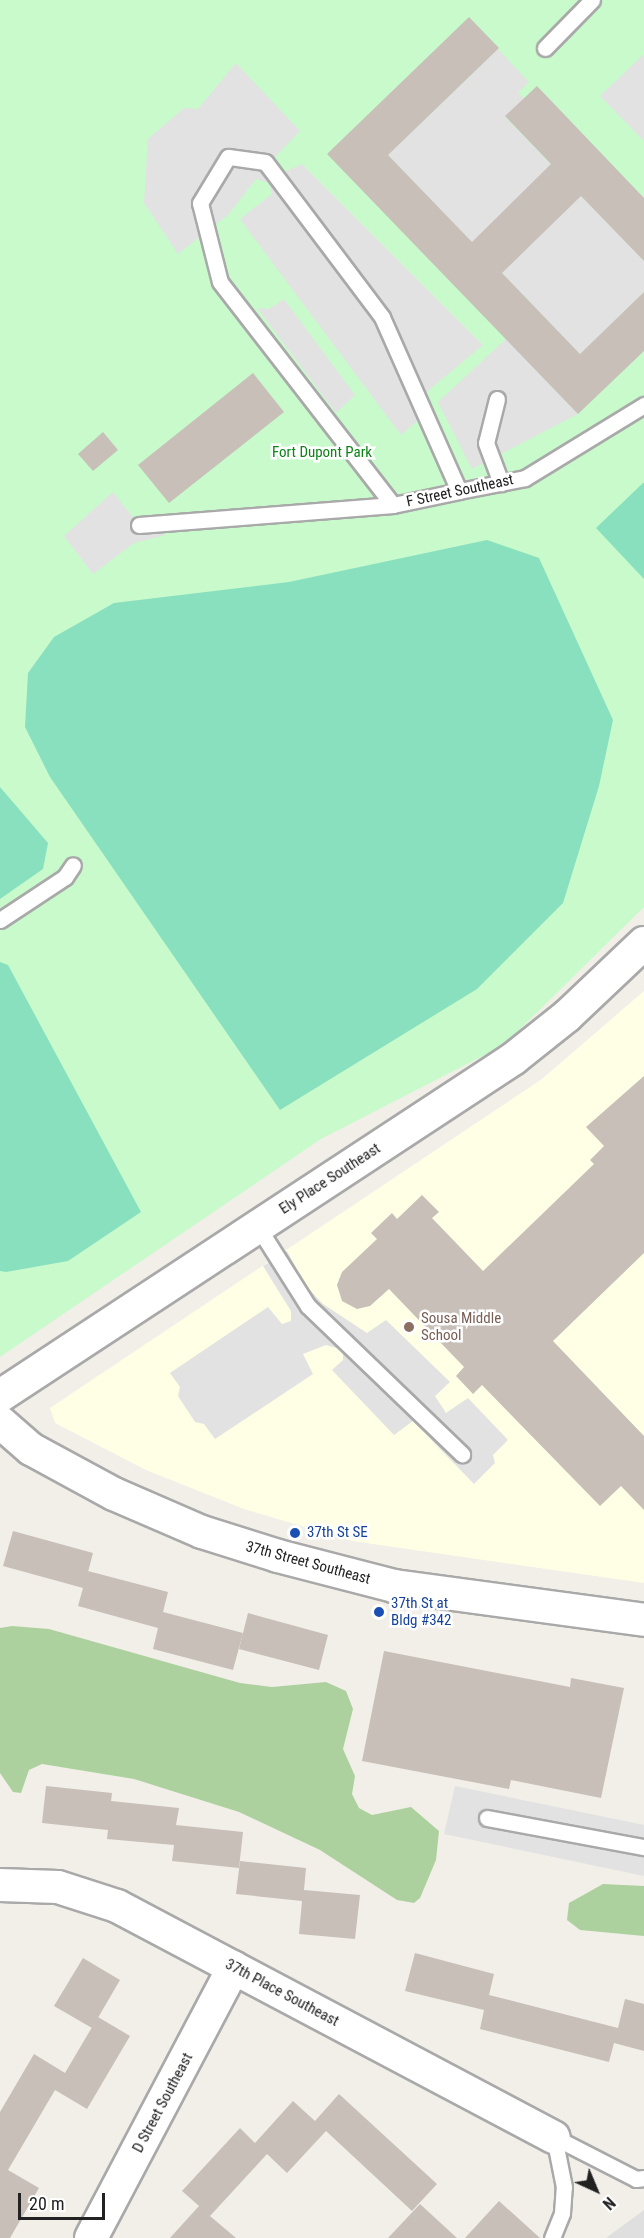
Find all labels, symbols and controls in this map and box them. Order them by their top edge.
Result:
park label: Fort Dupont Park [272,444,372,462]
street label: F Street Southeast [405,471,515,511]
street label: Ely Place Southeast [276,1140,384,1218]
place label: Sousa Middle School [421,1309,501,1344]
marker: Sousa Middle School [402,1320,416,1334]
place label: 37th St SE [307,1524,368,1542]
marker: 37th St SE [288,1526,302,1540]
street label: 37th Street Southeast [244,1538,372,1588]
place label: 37th St at Bldg #342 [391,1594,451,1629]
marker: 37th St at Bldg #342 [372,1605,386,1619]
street label: 37th Place Southeast [222,1955,342,2031]
street label: D Street Southeast [129,2050,197,2156]
north arrow [566,2160,626,2220]
scale bar [21,2181,108,2219]
text: 20 m [29,2193,64,2214]
text: N [599,2193,619,2214]

